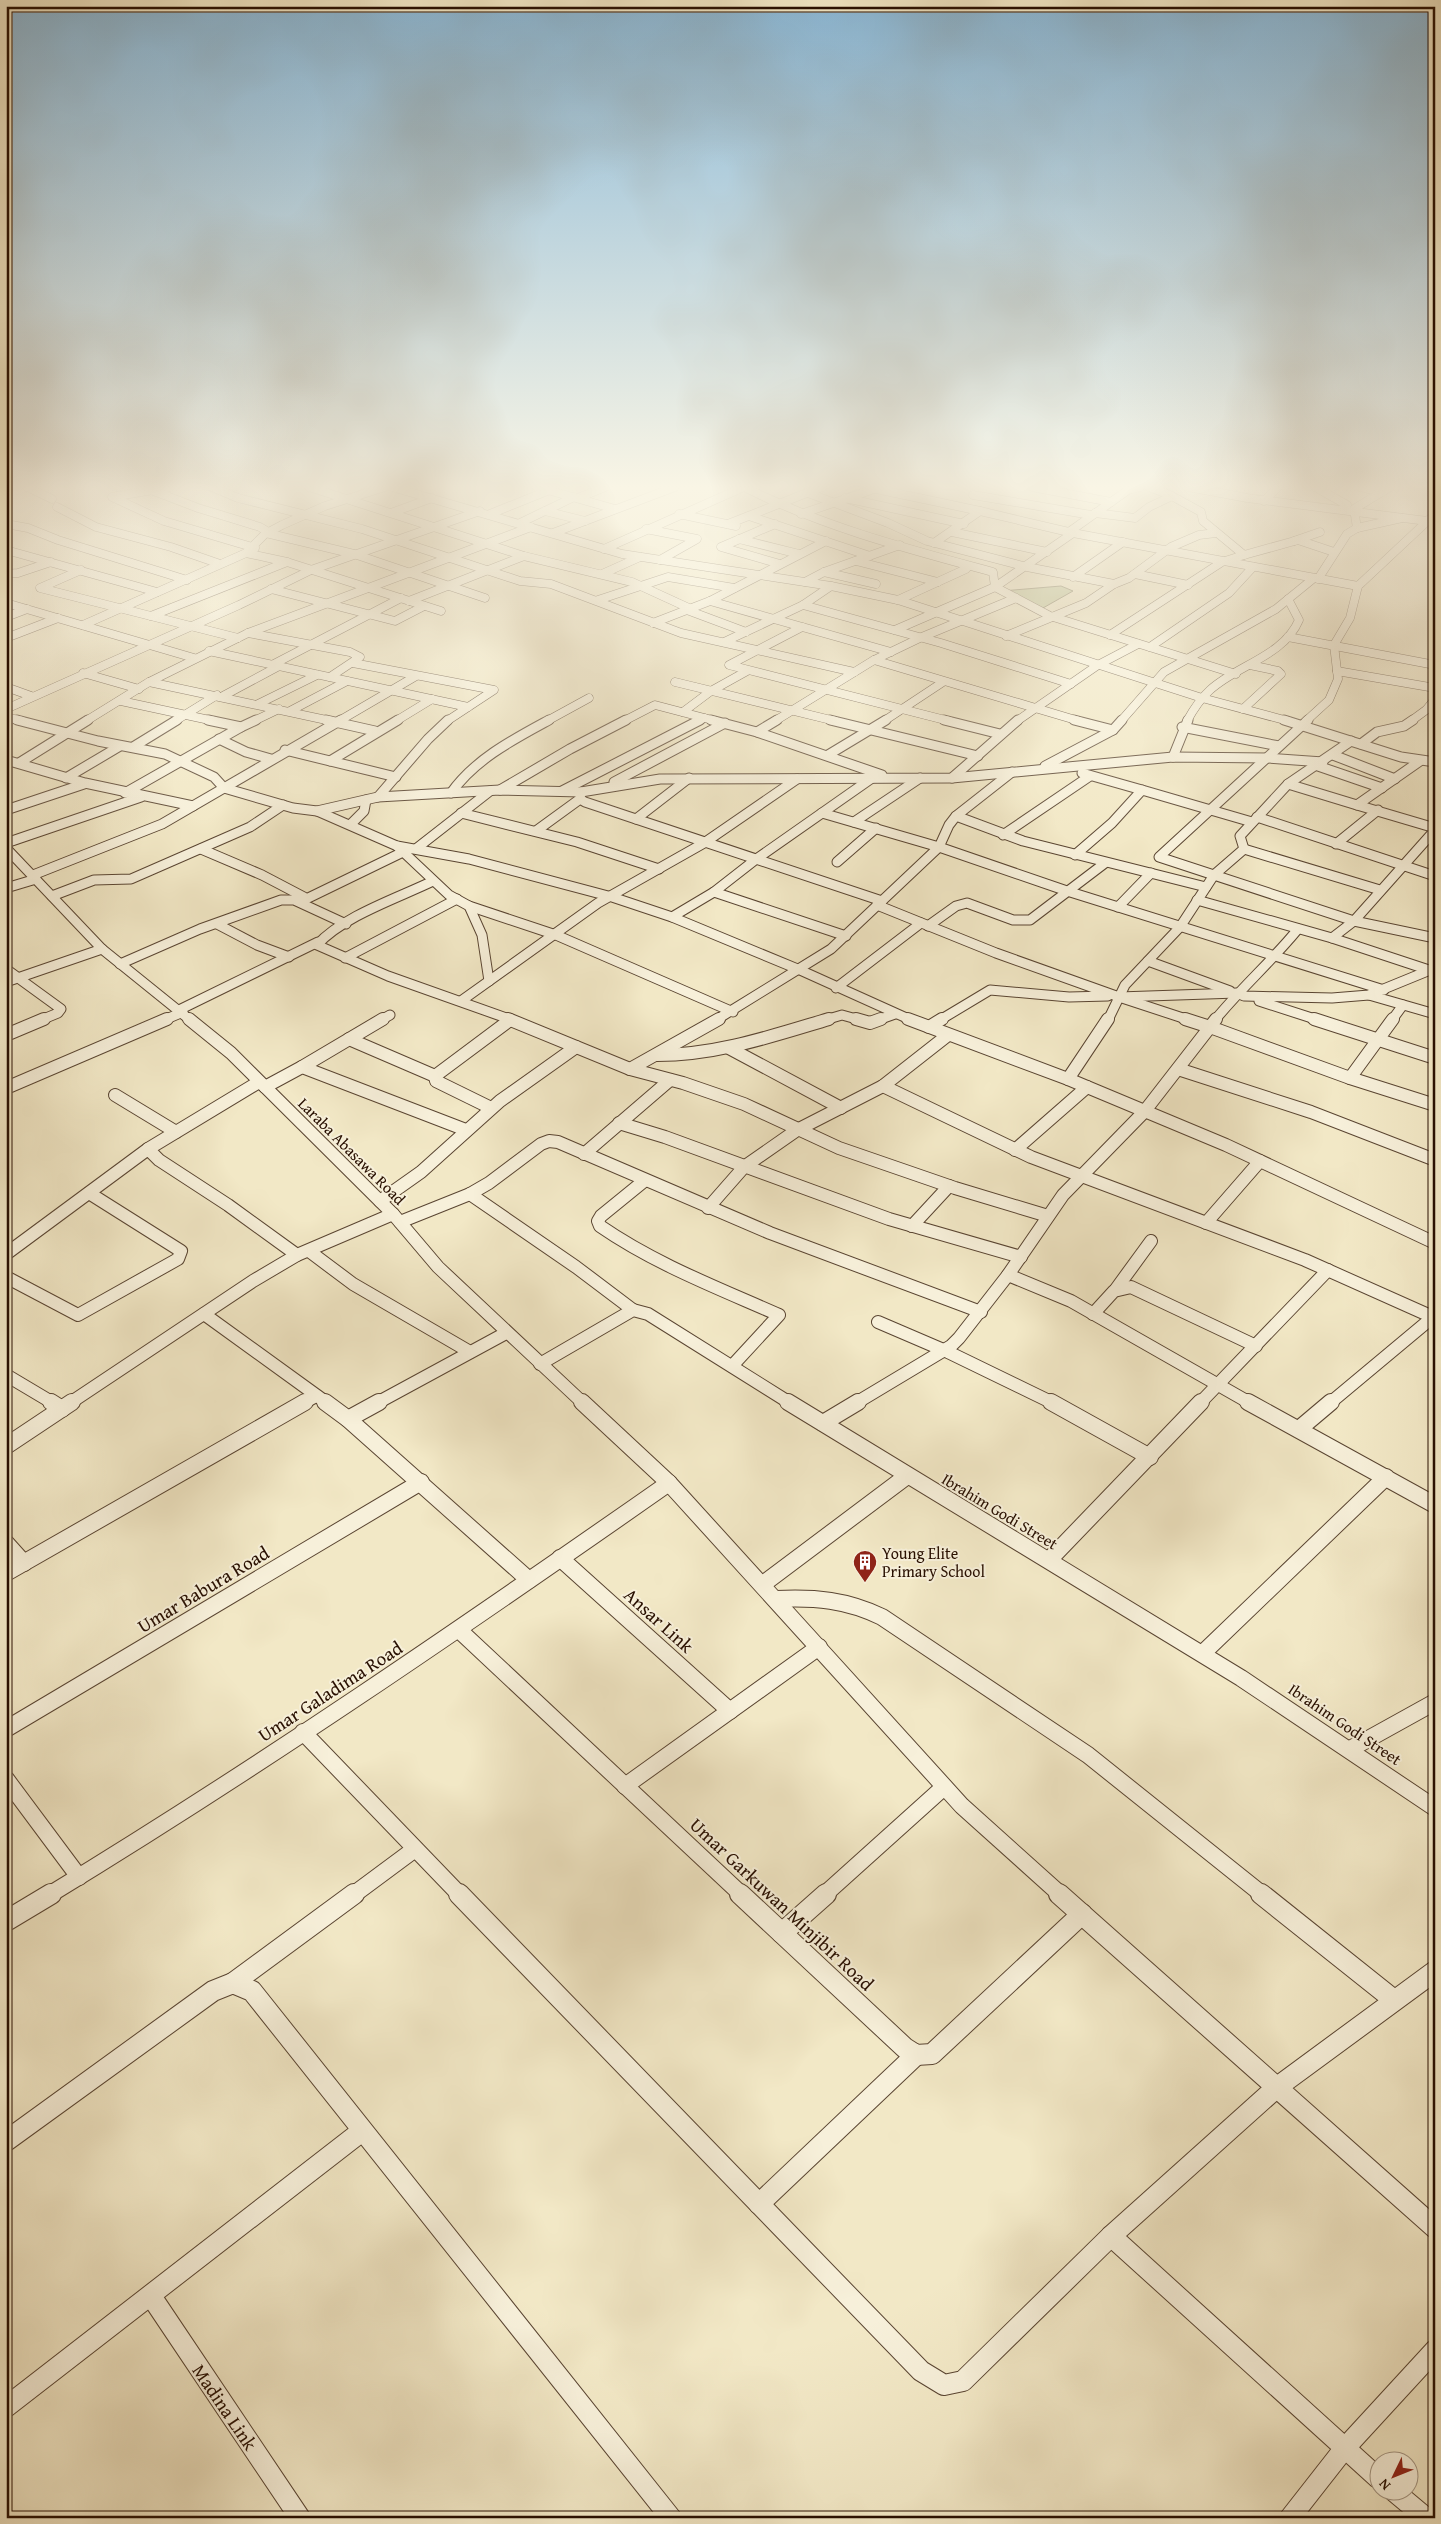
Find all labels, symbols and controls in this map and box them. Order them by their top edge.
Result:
street label: Laraba Abasawa Road [293,1092,412,1211]
street label: Ibrahim Godi Street [937,1467,1063,1555]
street label: Umar Babura Road [132,1538,275,1639]
place label: Young Elite Primary School [882,1541,985,1583]
building icon: Young Elite Primary School [852,1549,878,1583]
street label: Ansar Link [618,1581,700,1659]
street label: Umar Galadima Road [252,1633,409,1748]
street label: Ibrahim Godi Street [1284,1677,1407,1771]
street label: Umar Garkuwan Minjibir Road [684,1811,881,1998]
street label: Madina Link [186,2358,264,2456]
north arrow [1368,2452,1418,2502]
text: N [1374,2474,1395,2495]

